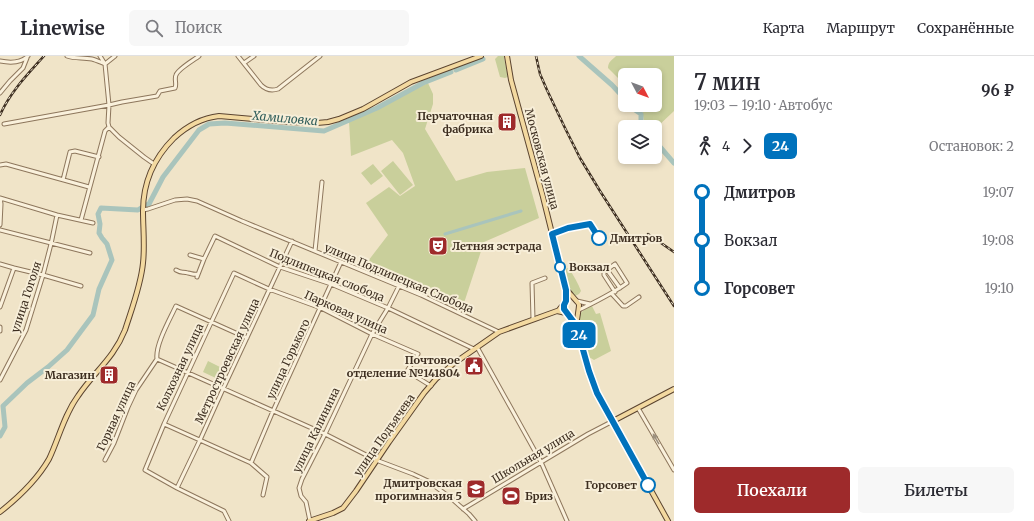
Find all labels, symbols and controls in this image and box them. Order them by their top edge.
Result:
search box [129,10,409,46]
text: Linewise [20,16,105,40]
icon: search [143,17,165,39]
text: Поиск [175,18,222,37]
text: Карта [763,19,804,37]
text: Маршрут [826,19,895,37]
text: Сохранённые [917,19,1014,37]
north arrow [618,68,662,112]
map controls [618,68,662,164]
text: 7 мин [694,68,761,96]
text: 96 ₽ [981,81,1014,100]
text: 19:03 – 19:10 · Автобус [694,97,833,114]
street label: Московская улица [522,107,562,211]
water label: Хамиловка [251,108,318,128]
place label: Перчаточная фабрика [417,109,493,136]
building icon: Перчаточная фабрика [496,111,518,133]
button: layers [618,120,662,164]
icon: walk [694,135,716,157]
icon: forward [736,135,758,157]
text: 24 [772,137,789,155]
text: 4 [722,138,730,155]
text: Остановок: 2 [929,138,1014,155]
text: Дмитров [724,183,795,202]
text: 19:07 [983,184,1014,201]
marker: Дмитров [591,230,607,246]
place label: Дмитров [610,231,663,245]
text: Вокзал [724,231,778,250]
text: 19:08 [982,232,1014,249]
theatre icon: Летняя эстрада [427,235,449,257]
place label: Летняя эстрада [452,239,542,253]
street label: улица Подлипецкая Слобода [322,240,476,316]
street label: Подлипецкая слобода [267,245,387,305]
street label: улица Гоголя [8,259,44,334]
place label: Вокзал [569,260,610,274]
marker: Вокзал [554,261,566,273]
text: Горсовет [724,279,795,298]
text: 19:10 [985,280,1014,297]
street label: Парковая улица [302,287,390,337]
street label: Метростроевская улица [192,296,262,426]
street label: улица Горького [263,316,313,401]
street label: Колхозная улица [154,321,206,413]
line badge: 24 [561,322,597,348]
text: 24 [571,326,587,344]
place label: Почтовое отделение №141804 [347,353,460,380]
public building icon: Почтовое отделение №141804 [463,355,485,377]
building icon: Магазин [98,364,120,386]
place label: Магазин [45,368,95,382]
street label: Горная улица [94,379,138,453]
street label: улица Калинина [289,385,343,475]
street label: улица Подъячева [350,391,418,479]
street label: Школьная улица [489,426,577,486]
one-way arrow [652,433,659,445]
button: Поехали [694,467,850,513]
button: Билеты [858,467,1014,513]
place label: Дмитровская прогимназия 5 [375,476,462,503]
marker: Горсовет [640,477,656,493]
school or university icon: Дмитровская прогимназия 5 [465,478,487,500]
place label: Горсовет [585,478,637,492]
sports icon: Бриз [500,485,522,507]
place label: Бриз [525,489,553,503]

